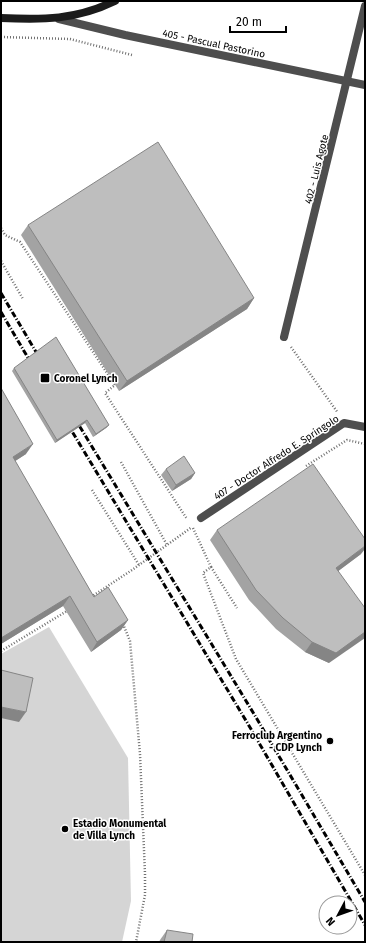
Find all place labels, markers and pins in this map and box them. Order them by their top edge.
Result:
marker: Coronel Lynch [39,372,51,384]
place label: Coronel Lynch [54,373,118,385]
place label: Ferroclub Argentino - CDP Lynch [232,730,322,754]
marker: Ferroclub Argentino - CDP Lynch [325,736,335,746]
place label: Estadio Monumental de Villa Lynch [73,818,166,842]
marker: Estadio Monumental de Villa Lynch [60,824,70,834]

